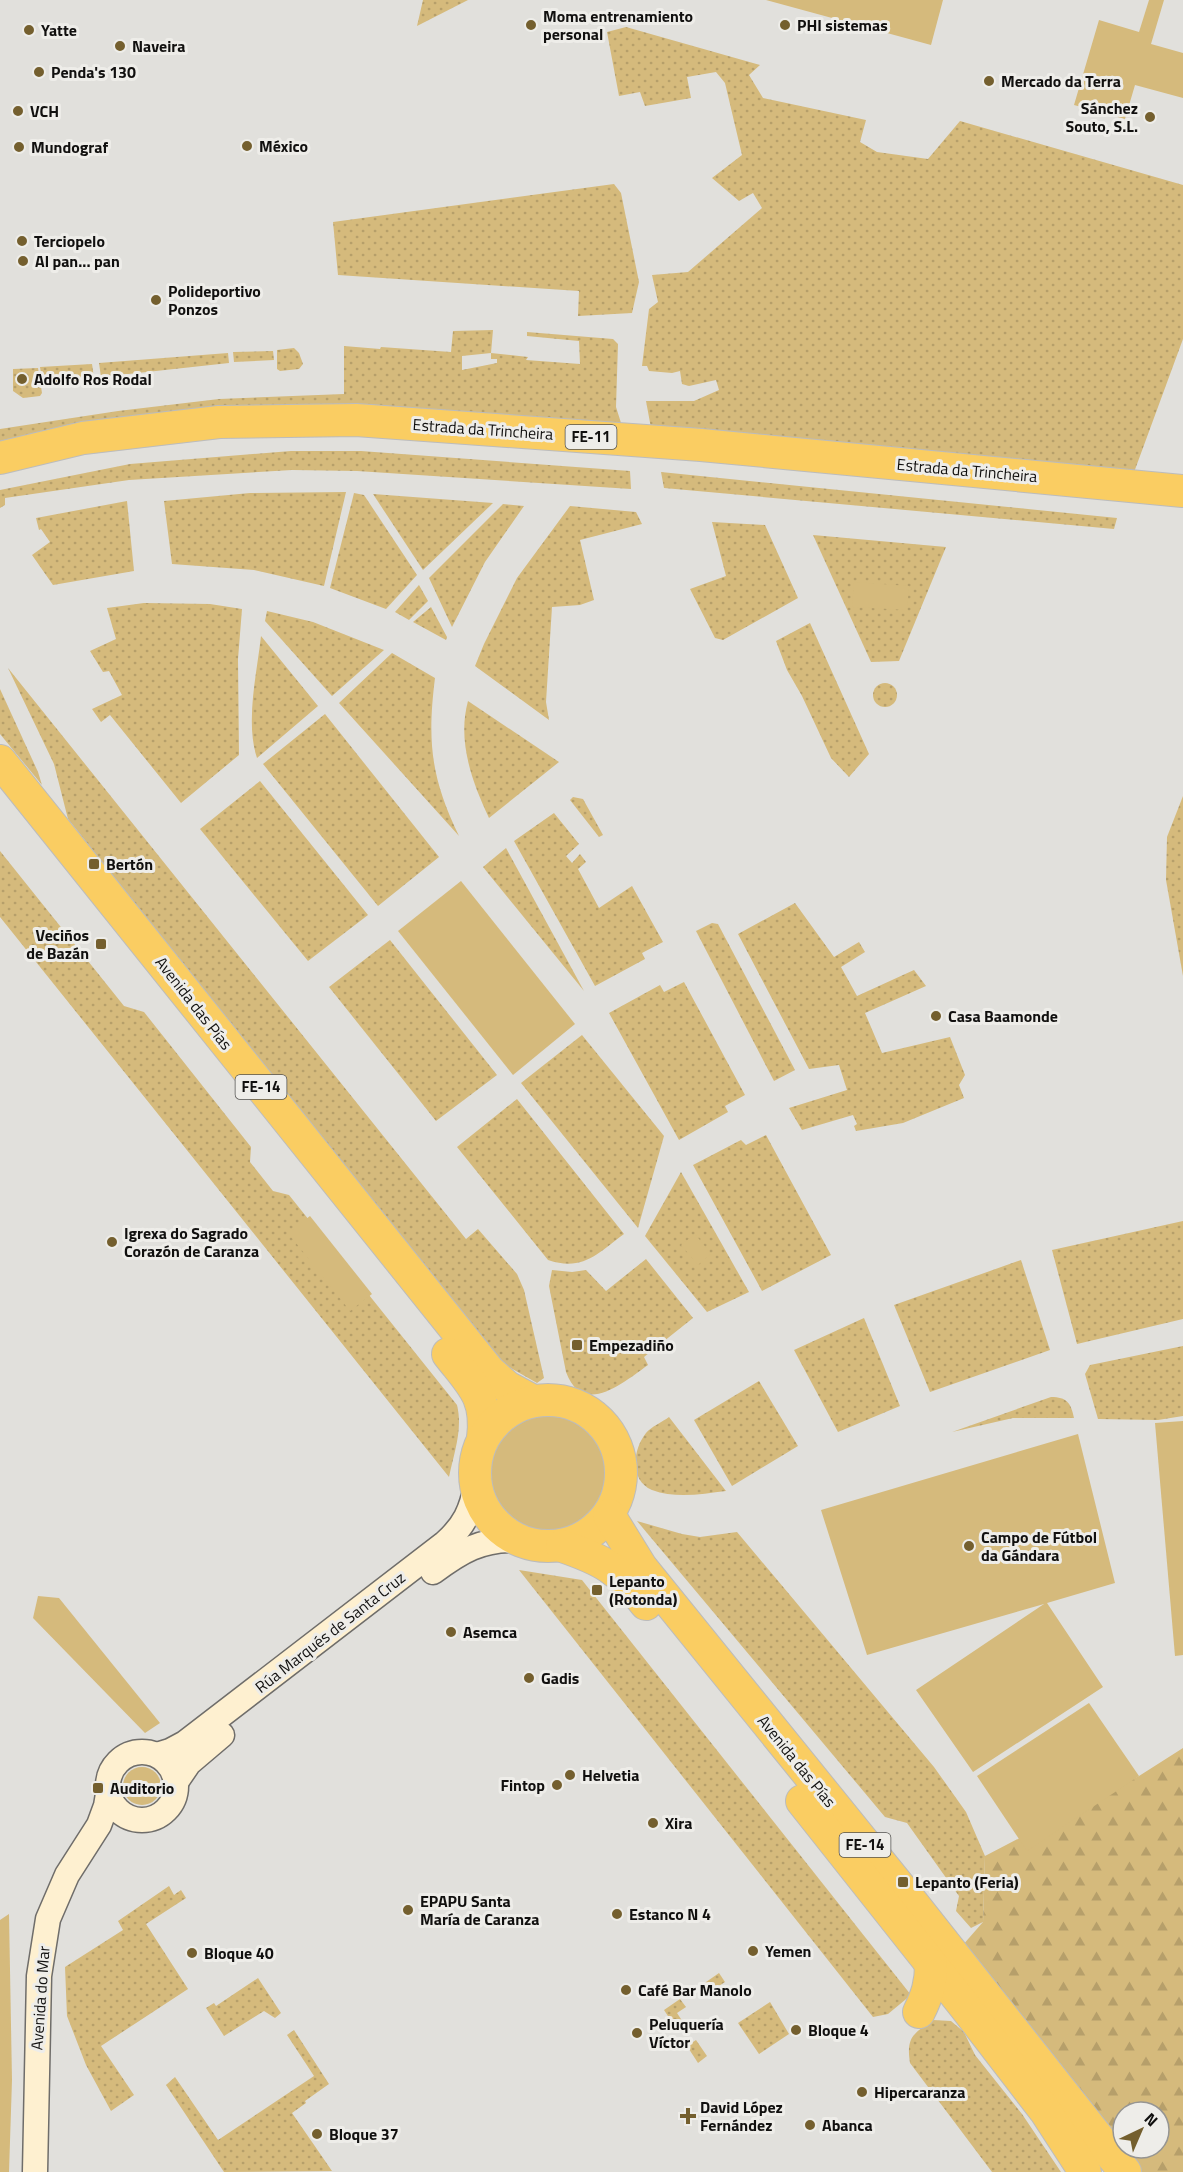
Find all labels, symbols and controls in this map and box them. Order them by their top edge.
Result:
place label: Moma entrenamiento personal [543,4,693,46]
place label: PHI sistemas [797,13,888,37]
place label: Yatte [41,18,77,42]
marker: Moma entrenamiento personal [524,18,538,32]
marker: PHI sistemas [778,18,792,32]
marker: Yatte [22,23,36,37]
place label: Naveira [132,34,185,58]
marker: Naveira [113,39,127,53]
place label: Penda's 130 [51,60,136,84]
marker: Penda's 130 [32,65,46,79]
place label: Mercado da Terra [1001,69,1121,93]
marker: Mercado da Terra [982,74,996,88]
place label: Sánchez Souto, S.L. [1065,96,1138,138]
place label: VCH [30,99,59,123]
marker: VCH [11,104,25,118]
marker: Sánchez Souto, S.L. [1143,110,1157,124]
place label: México [259,134,308,158]
place label: Mundograf [31,135,108,159]
marker: México [240,139,254,153]
marker: Mundograf [12,140,26,154]
place label: Terciopelo [34,229,105,253]
marker: Terciopelo [15,234,29,248]
place label: Al pan... pan [35,249,120,273]
marker: Al pan... pan [16,254,30,268]
place label: Polideportivo Ponzos [168,279,261,321]
marker: Polideportivo Ponzos [149,293,163,307]
place label: Adolfo Ros Rodal [34,367,152,391]
marker: Adolfo Ros Rodal [15,372,29,386]
street label: Estrada da Trincheira [412,412,554,446]
road number: FE-11 [566,425,616,449]
street label: Estrada da Trincheira [896,452,1038,488]
place label: Bertón [106,852,153,876]
marker: Bertón [87,857,101,871]
place label: Veciños de Bazán [26,923,89,965]
marker: Veciños de Bazán [94,937,108,951]
street label: Avenida das Pías [150,951,238,1055]
place label: Casa Baamonde [948,1004,1058,1028]
marker: Casa Baamonde [929,1009,943,1023]
road number: FE-14 [236,1075,286,1099]
place label: Igrexa do Sagrado Corazón de Caranza [124,1221,259,1263]
marker: Igrexa do Sagrado Corazón de Caranza [105,1235,119,1249]
place label: Empezadiño [589,1333,674,1357]
marker: Empezadiño [570,1338,584,1352]
place label: Campo de Fútbol da Gándara [981,1525,1097,1567]
marker: Campo de Fútbol da Gándara [962,1539,976,1553]
street label: Rúa Marqués de Santa Cruz [250,1566,410,1698]
place label: Lepanto (Rotonda) [609,1569,677,1611]
marker: Lepanto (Rotonda) [590,1583,604,1597]
place label: Asemca [463,1620,517,1644]
marker: Asemca [444,1625,458,1639]
place label: Gadis [541,1666,579,1690]
marker: Gadis [522,1671,536,1685]
street label: Avenida das Pías [752,1710,842,1812]
place label: Helvetia [582,1763,639,1787]
marker: Helvetia [563,1768,577,1782]
place label: Fintop [500,1773,545,1797]
place label: Auditorio [110,1776,174,1800]
marker: Fintop [550,1778,564,1792]
marker: Auditorio [91,1781,105,1795]
place label: Xira [665,1811,692,1835]
marker: Xira [646,1816,660,1830]
road number: FE-14 [840,1833,890,1857]
place label: Lepanto (Feria) [915,1870,1019,1894]
marker: Lepanto (Feria) [896,1875,910,1889]
place label: EPAPU Santa María de Caranza [420,1889,539,1931]
place label: Estanco N 4 [629,1902,711,1926]
marker: EPAPU Santa María de Caranza [401,1903,415,1917]
marker: Estanco N 4 [610,1907,624,1921]
place label: Yemen [765,1939,811,1963]
place label: Bloque 40 [204,1941,274,1965]
marker: Yemen [746,1944,760,1958]
street label: Avenida do Mar [24,1945,56,2051]
marker: Bloque 40 [185,1946,199,1960]
place label: Café Bar Manolo [638,1978,752,2002]
marker: Café Bar Manolo [619,1983,633,1997]
place label: Peluquería Víctor [649,2012,724,2054]
place label: Bloque 4 [808,2018,869,2042]
marker: Bloque 4 [789,2023,803,2037]
marker: Peluquería Víctor [630,2026,644,2040]
place label: Hipercaranza [874,2080,966,2104]
marker: Hipercaranza [855,2085,869,2099]
place label: David López Fernández [700,2095,783,2137]
north arrow [1111,2100,1171,2160]
text: N [1139,2107,1164,2132]
marker: David López Fernández [681,2109,695,2123]
place label: Abanca [822,2113,873,2137]
marker: Abanca [803,2118,817,2132]
place label: Bloque 37 [329,2122,399,2146]
marker: Bloque 37 [310,2127,324,2141]

